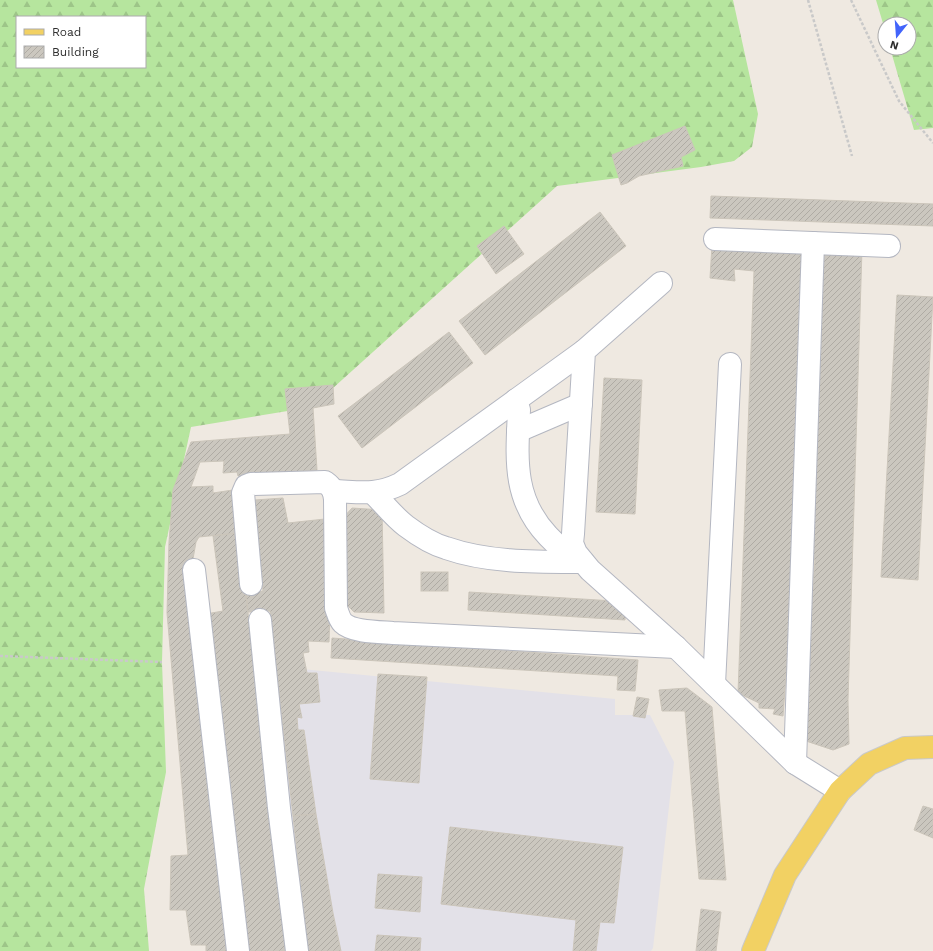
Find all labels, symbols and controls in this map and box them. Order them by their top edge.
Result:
legend [16,16,146,68]
north arrow [877,16,917,56]
text: Road [52,25,81,39]
text: N [888,38,900,52]
text: Building [52,45,99,59]

